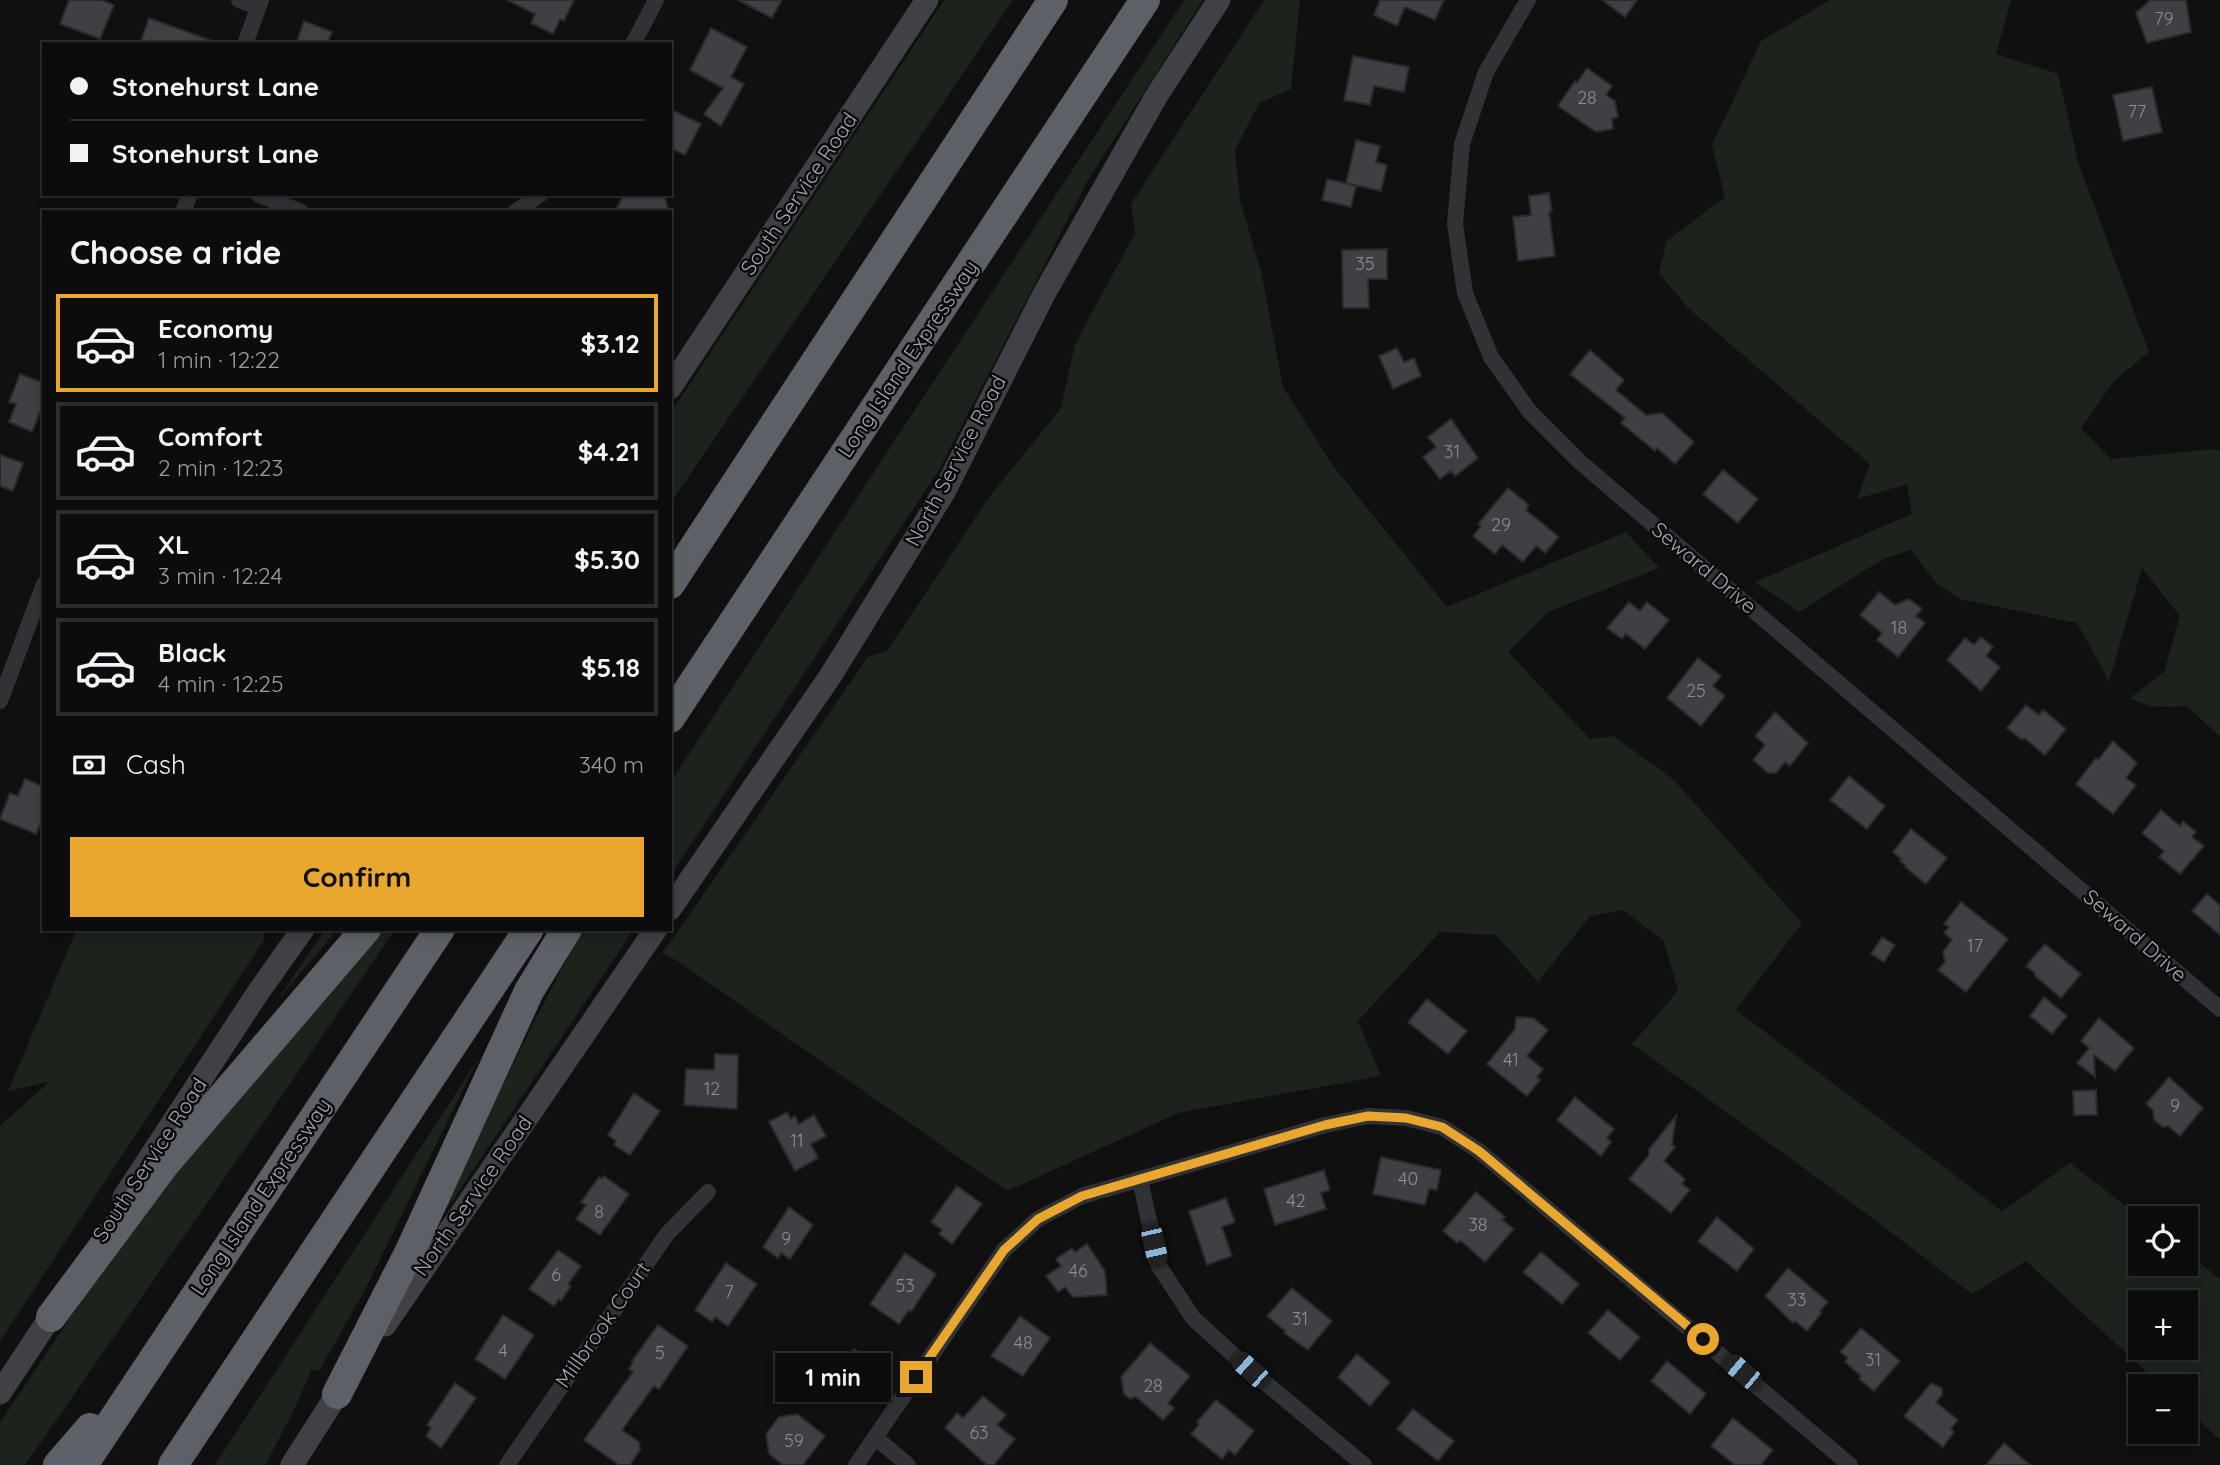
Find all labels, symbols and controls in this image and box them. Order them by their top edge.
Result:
house number: 79 [2154,7,2174,30]
text: Stonehurst Lane [112,70,319,103]
house number: 28 [1577,86,1597,109]
house number: 77 [2128,100,2146,123]
street label: South Service Road [734,107,862,280]
text: Stonehurst Lane [112,137,319,170]
text: Choose a ride [70,232,282,272]
house number: 35 [1355,252,1375,275]
street label: Long Island Expressway [831,255,983,462]
icon: car [74,312,137,375]
text: Economy [158,312,273,345]
text: $3.12 [580,327,640,360]
text: 1 min · 12:22 [158,345,280,374]
street label: North Service Road [899,371,1011,550]
icon: car [74,420,137,483]
text: Comfort [158,420,263,453]
text: $4.21 [578,435,640,468]
house number: 31 [1444,440,1460,463]
text: 2 min · 12:23 [158,453,284,482]
house number: 29 [1491,513,1511,536]
street label: Seward Drive [1647,516,1762,619]
icon: car [74,528,137,591]
text: XL [158,528,190,561]
text: $5.30 [574,543,640,576]
text: 3 min · 12:24 [158,561,283,590]
house number: 18 [1891,616,1907,639]
icon: car [74,636,137,699]
text: Black [158,636,227,669]
text: $5.18 [581,651,640,684]
text: 4 min · 12:25 [158,669,283,698]
house number: 25 [1686,679,1706,702]
icon: cash [70,746,108,784]
text: Cash [126,748,186,781]
text: 340 m [579,750,644,779]
button: Confirm [70,837,644,917]
street label: Seward Drive [2078,883,2193,987]
house number: 17 [1967,934,1983,957]
house number: 41 [1503,1048,1519,1071]
street label: South Service Road [86,1073,212,1246]
house number: 12 [704,1077,720,1100]
street label: Long Island Expressway [184,1093,336,1300]
house number: 9 [2170,1094,2180,1117]
street label: North Service Road [407,1110,537,1281]
house number: 11 [790,1129,804,1152]
house number: 40 [1398,1167,1418,1190]
house number: 42 [1286,1189,1306,1212]
house number: 8 [594,1200,604,1223]
map controls [2128,1206,2198,1444]
button: locate [2128,1206,2198,1276]
house number: 38 [1468,1213,1488,1236]
car [1140,1222,1169,1268]
house number: 9 [781,1227,791,1250]
street label: Millbrook Court [549,1256,655,1392]
house number: 46 [1068,1259,1088,1282]
house number: 6 [551,1263,561,1286]
house number: 53 [895,1274,915,1297]
house number: 7 [724,1280,734,1303]
house number: 33 [1788,1288,1806,1311]
button: + [2128,1290,2198,1360]
house number: 31 [1292,1307,1308,1330]
route start [1687,1323,1719,1355]
house number: 48 [1013,1331,1033,1354]
house number: 4 [498,1339,508,1362]
house number: 5 [655,1341,665,1364]
car [1228,1348,1273,1392]
house number: 31 [1865,1348,1881,1371]
car [1720,1350,1765,1394]
callout: 1 min [776,1352,892,1402]
route end [900,1361,932,1393]
text: 1 min [805,1363,861,1392]
house number: 28 [1143,1374,1163,1397]
button: − [2128,1374,2198,1444]
house number: 63 [969,1421,989,1444]
house number: 59 [784,1429,804,1452]

